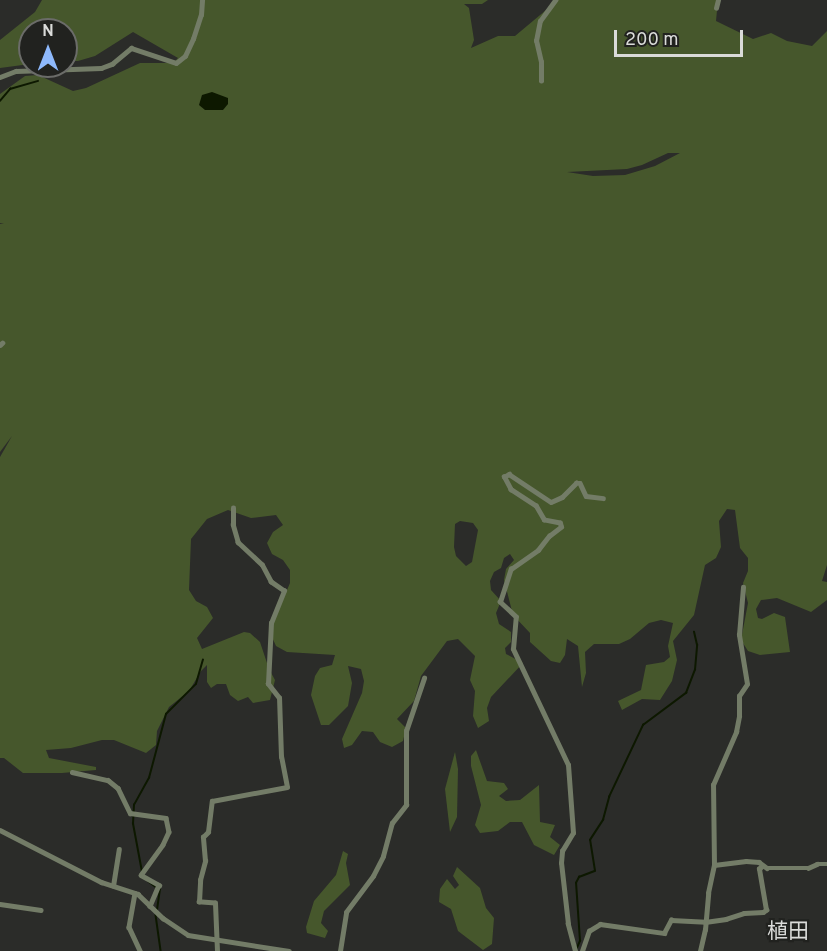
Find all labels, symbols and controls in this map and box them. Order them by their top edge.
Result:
north arrow [18,18,78,78]
scale bar [617,18,746,56]
text: N [42,22,54,42]
text: 200 m [625,29,678,52]
district label: 植田 [767,920,809,946]

